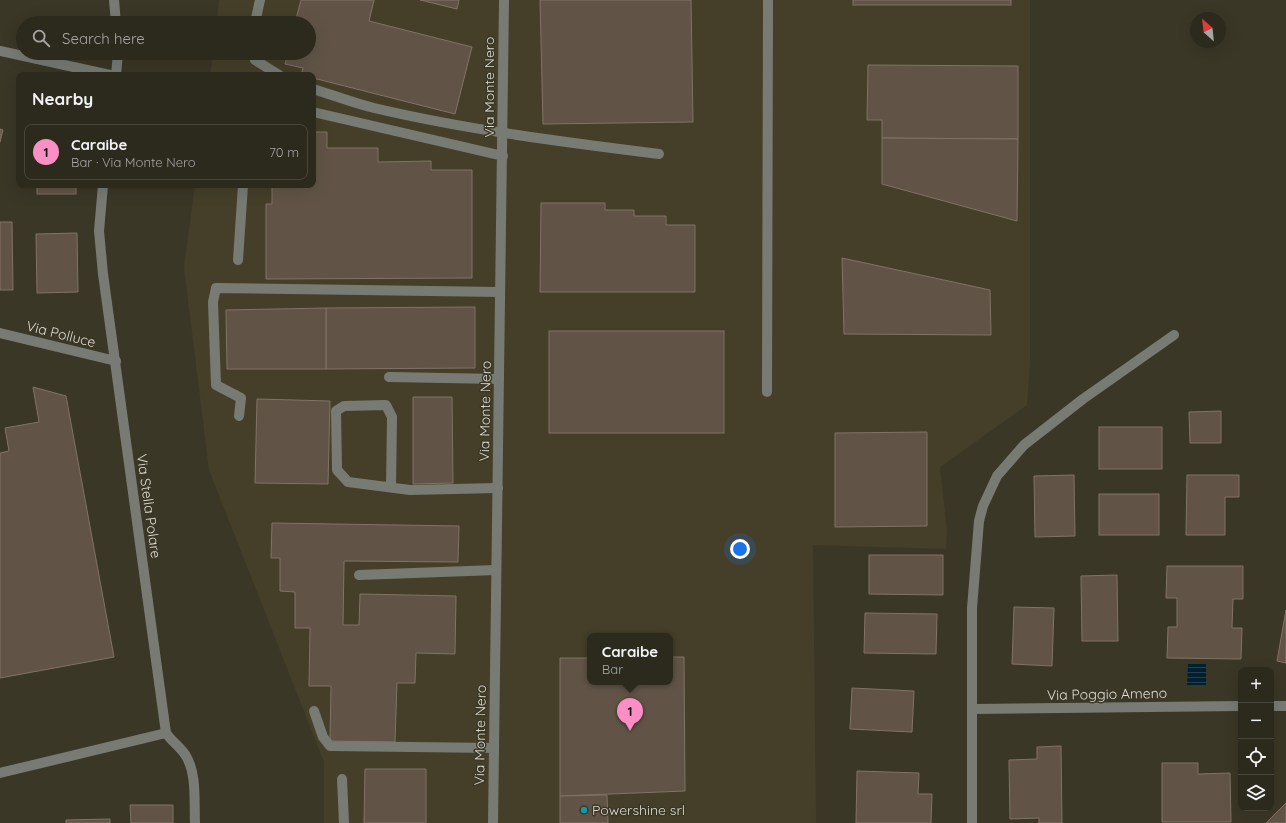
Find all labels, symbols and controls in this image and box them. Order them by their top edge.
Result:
north arrow [1190,12,1226,48]
search box [16,16,316,60]
icon: search [30,27,52,49]
text: Search here [62,29,145,48]
street label: Via Monte Nero [480,37,498,137]
text: Nearby [32,88,93,109]
text: Caraibe [71,135,127,154]
text: 1 [43,144,49,160]
text: 70 m [269,144,299,160]
text: Bar · Via Monte Nero [71,154,196,170]
street label: Via Polluce [24,317,98,351]
street label: Via Monte Nero [475,360,495,462]
street label: Via Stella Polare [133,453,165,559]
your location [730,539,750,559]
popup [587,633,673,685]
text: Caraibe [602,642,658,661]
text: Bar [602,661,623,677]
map controls [1238,667,1274,811]
button: + [1238,667,1274,703]
street label: Via Monte Nero [470,684,490,786]
street label: Via Poggio Ameno [1047,684,1167,704]
pin: 1 [617,698,643,731]
button: − [1238,703,1274,739]
button: locate [1238,739,1274,775]
button: layers [1238,775,1274,811]
place label: Powershine srl [592,801,685,819]
marker: Powershine srl [579,805,589,815]

